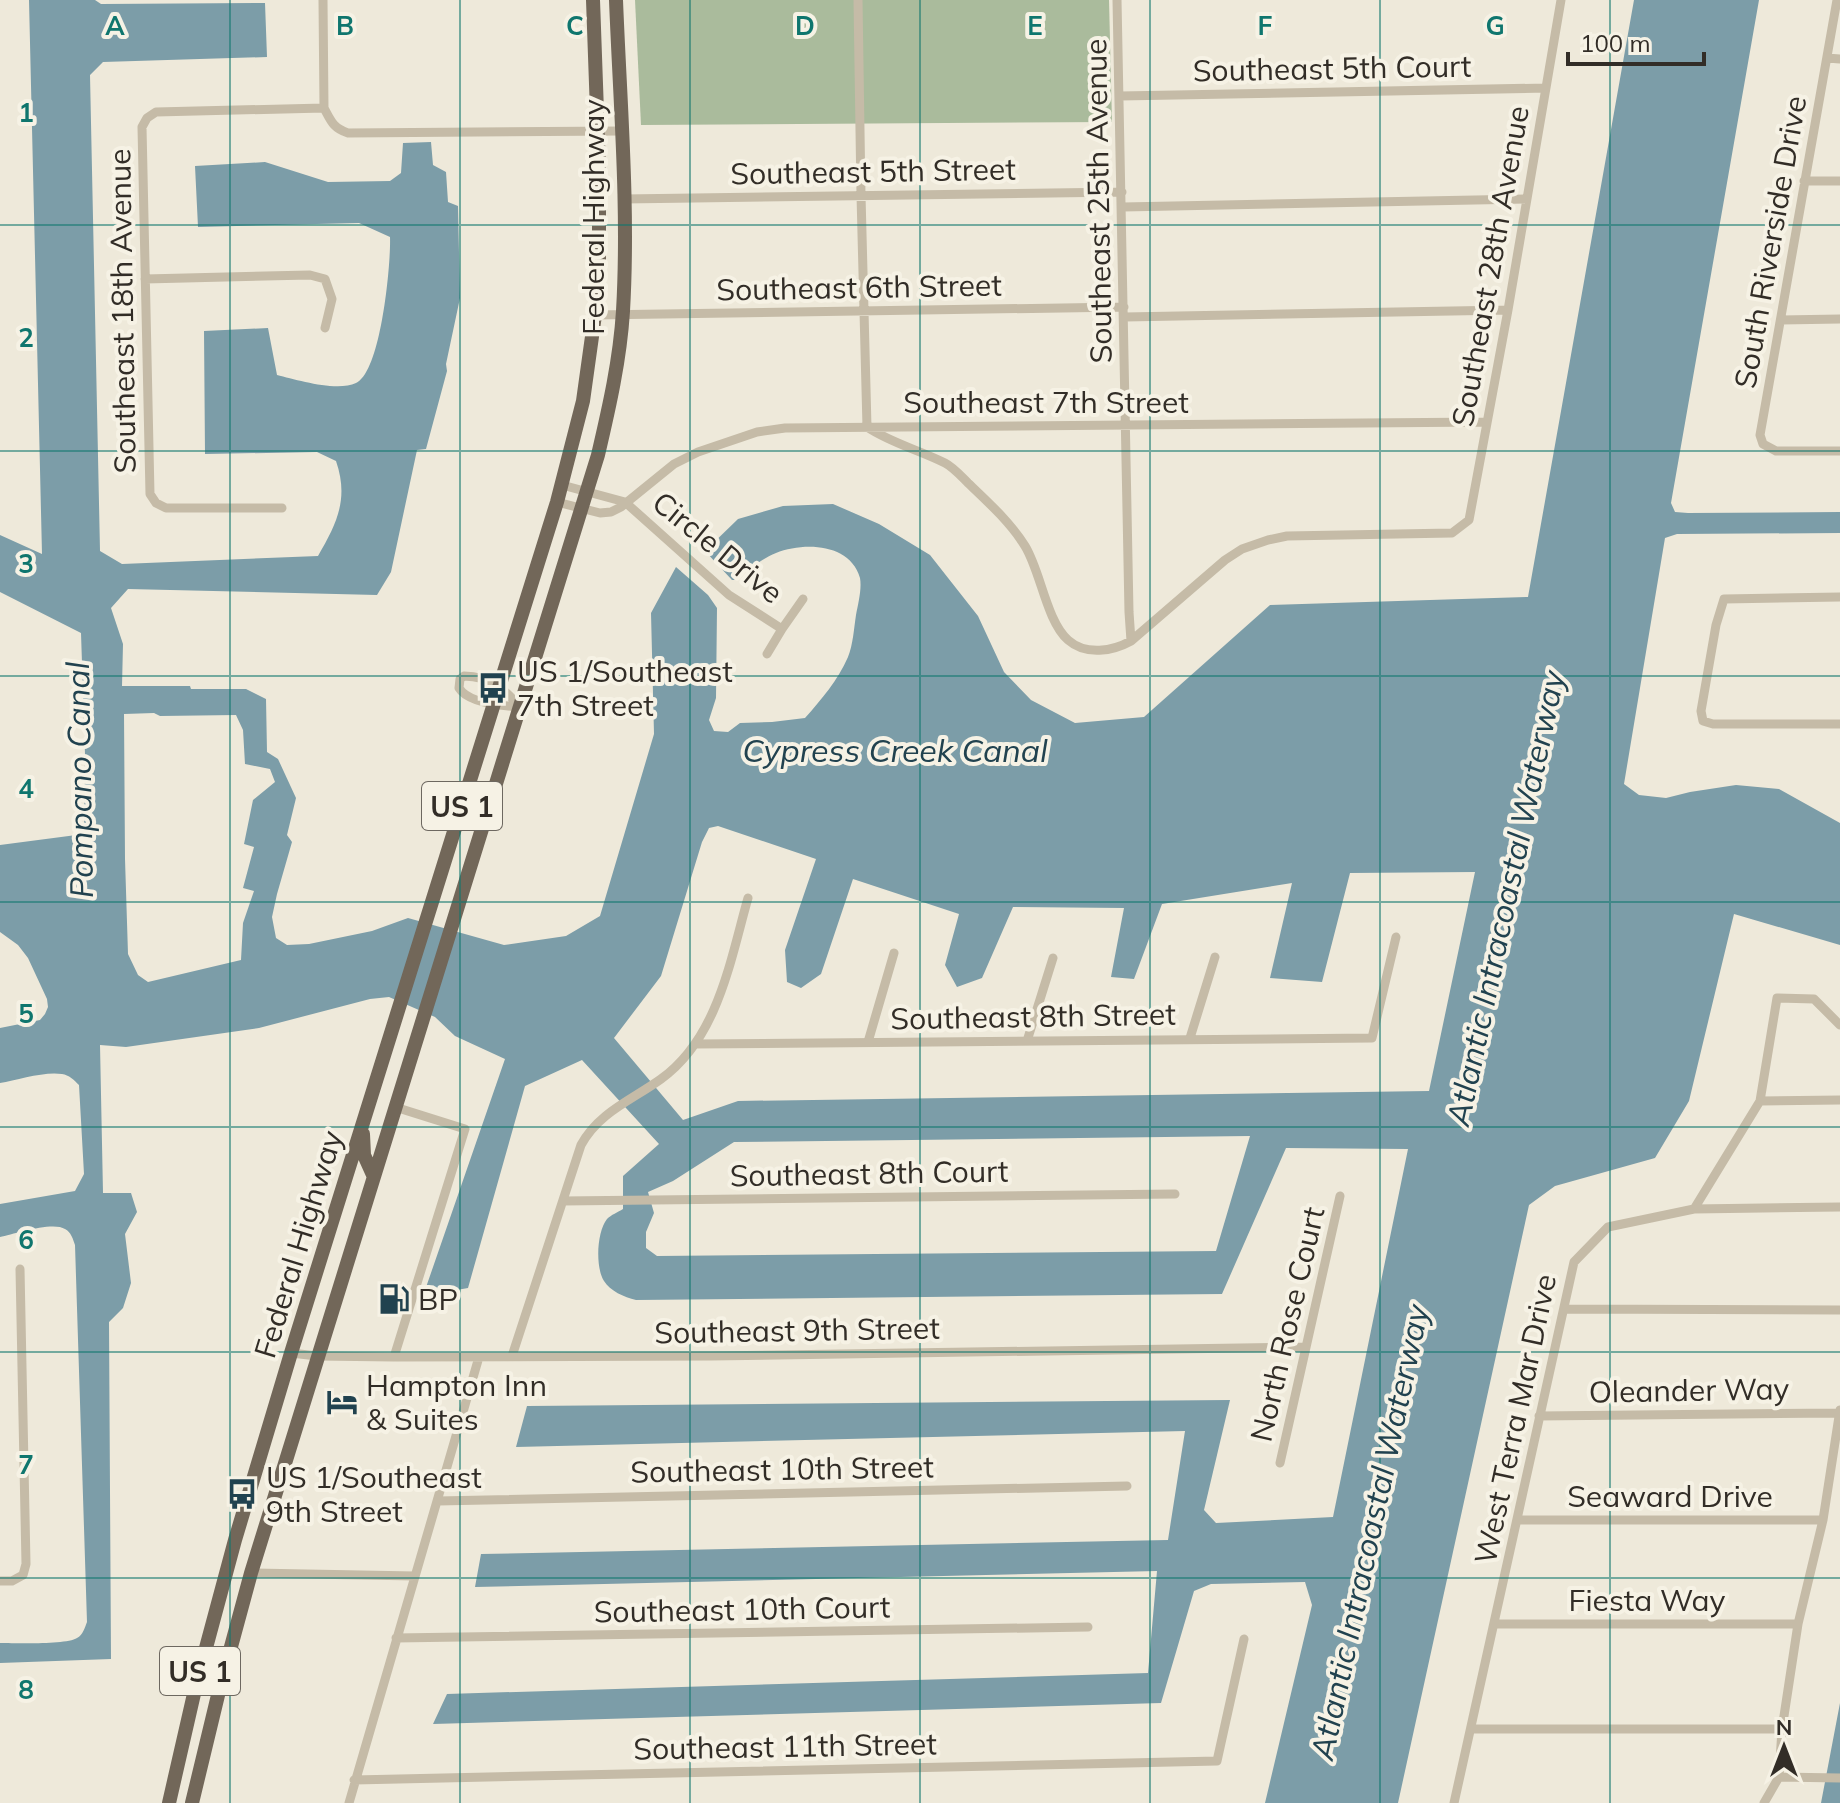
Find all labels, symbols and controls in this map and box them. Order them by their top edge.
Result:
text: A [105,9,125,42]
text: B [336,9,354,42]
text: C [566,9,584,42]
text: D [795,9,815,42]
text: E [1027,9,1043,42]
text: F [1258,9,1273,42]
text: G [1485,9,1505,42]
scale bar [1568,16,1704,66]
text: 100 m [1580,28,1651,58]
street label: Southeast 25th Avenue [1076,38,1120,364]
street label: Southeast 5th Court [1192,47,1472,89]
street label: South Riverside Drive [1726,93,1814,391]
text: 1 [18,96,34,129]
street label: Federal Highway [574,99,612,335]
street label: Southeast 28th Avenue [1443,103,1537,429]
street label: Southeast 18th Avenue [100,148,144,474]
street label: Southeast 5th Street [730,150,1016,192]
street label: Southeast 6th Street [716,266,1002,308]
text: 2 [18,321,34,354]
street label: Southeast 7th Street [903,383,1189,421]
street label: Circle Drive [645,483,791,611]
text: 3 [18,547,34,580]
place label: US 1/Southeast 7th Street [517,652,733,724]
water label: Pompano Canal [57,661,101,899]
water label: Atlantic Intracoastal Waterway [1437,666,1573,1130]
bus stop icon: US 1/Southeast 7th Street [476,671,510,705]
water label: Cypress Creek Canal [742,730,1048,770]
text: 4 [18,772,34,805]
road number: US 1 [422,782,502,830]
street label: Southeast 8th Street [890,995,1176,1037]
text: 5 [18,997,34,1030]
street label: Federal Highway [245,1126,351,1362]
street label: Southeast 8th Court [729,1152,1009,1194]
street label: North Rose Court [1242,1203,1332,1445]
text: 6 [18,1223,34,1256]
street label: West Terra Mar Drive [1466,1271,1564,1567]
place label: BP [418,1280,458,1318]
fuel station icon: BP [377,1282,411,1316]
water label: Atlantic Intracoastal Waterway [1301,1300,1437,1764]
street label: Southeast 9th Street [654,1309,940,1351]
place label: Hampton Inn & Suites [366,1366,547,1438]
street label: Oleander Way [1588,1369,1790,1411]
hotel icon: Hampton Inn & Suites [325,1385,359,1419]
street label: Southeast 10th Street [630,1447,934,1491]
text: 7 [18,1448,34,1481]
place label: US 1/Southeast 9th Street [266,1458,482,1530]
bus stop icon: US 1/Southeast 9th Street [225,1477,259,1511]
street label: Seaward Drive [1567,1477,1773,1515]
street label: Fiesta Way [1569,1581,1725,1619]
street label: Southeast 10th Court [593,1587,891,1631]
road number: US 1 [160,1647,240,1695]
text: 8 [18,1673,34,1706]
north arrow [1744,1707,1824,1787]
text: N [1776,1713,1792,1741]
street label: Southeast 11th Street [633,1724,937,1768]

